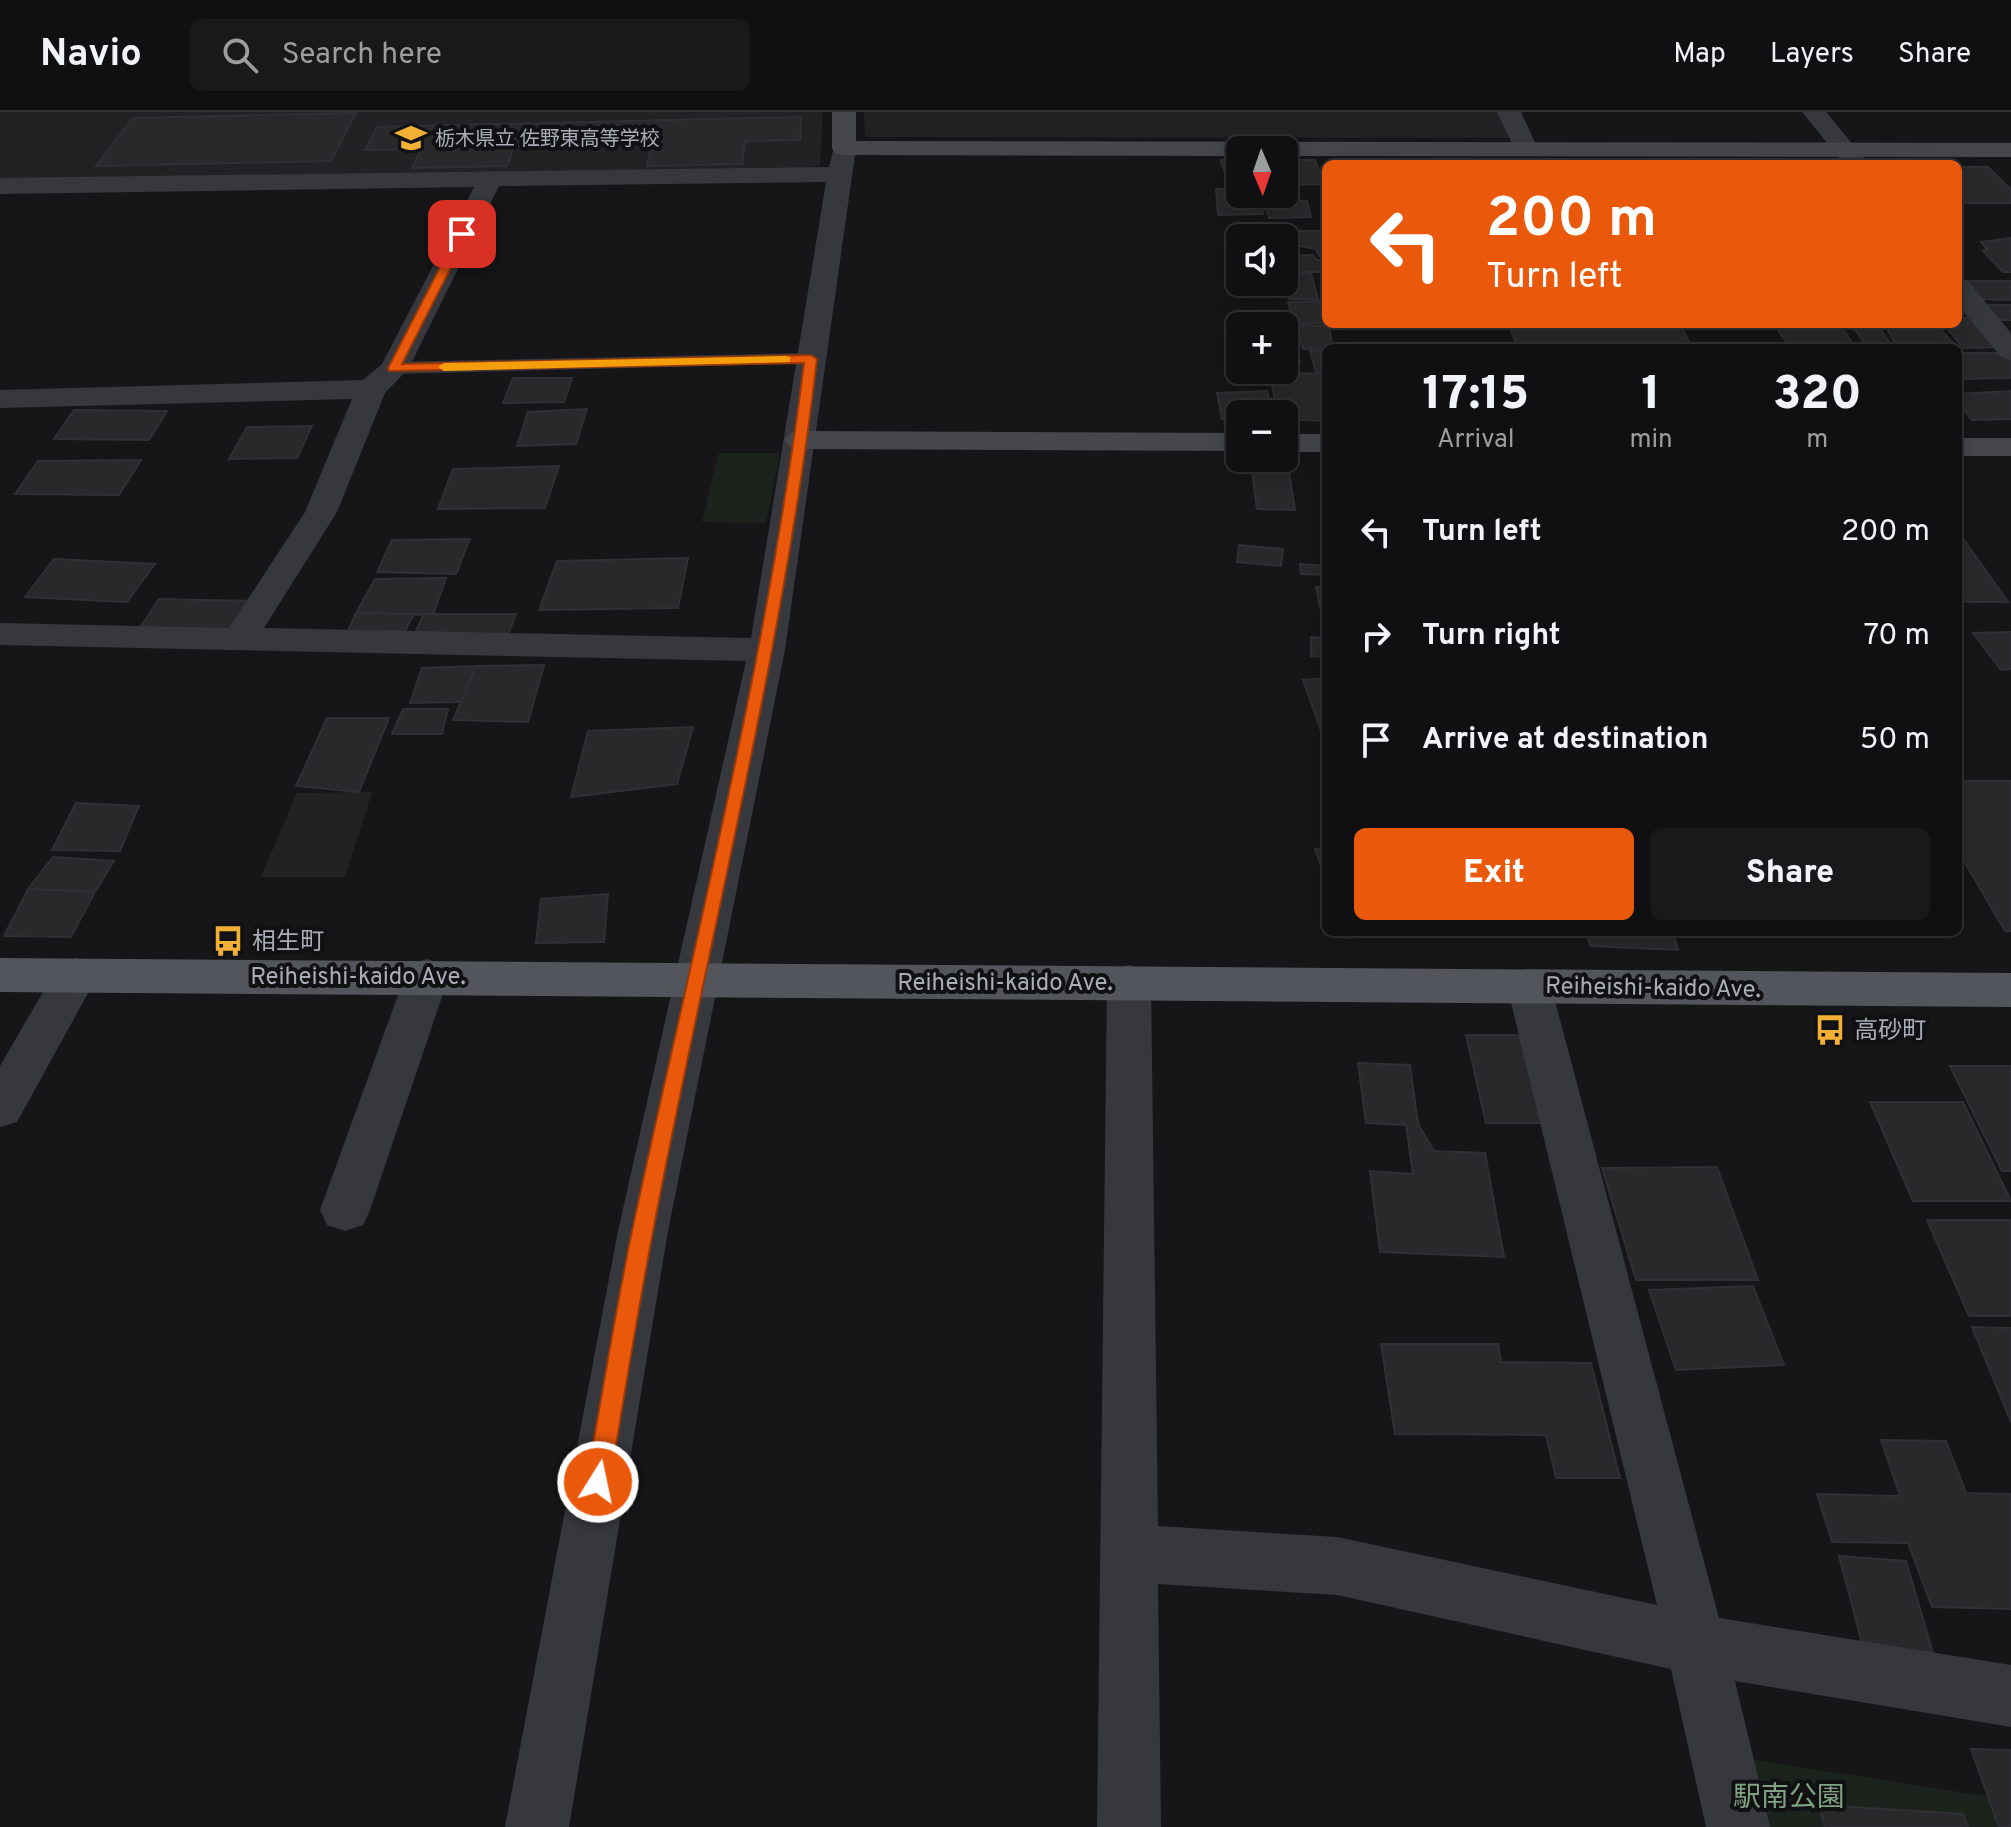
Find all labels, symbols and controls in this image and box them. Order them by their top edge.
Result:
search box [190,19,750,91]
text: Navio [40,31,142,80]
icon: search [218,33,262,77]
text: Search here [282,37,442,74]
text: Map [1673,37,1726,73]
text: Layers [1770,37,1854,73]
text: Share [1898,37,1971,73]
school or university icon: 栃木県立 佐野東高等学校 [394,121,428,155]
place label: 栃木県立 佐野東高等学校 [435,127,660,153]
north arrow [1226,136,1298,208]
map controls [1226,136,1298,472]
text: 200 m [1486,186,1657,256]
icon: left [1354,192,1458,296]
pin [428,200,496,268]
icon: arrive [440,212,484,256]
button: sound [1226,224,1298,296]
text: Turn left [1486,255,1623,301]
button: + [1226,312,1298,384]
text: 17:15 [1422,366,1529,426]
text: 1 [1641,366,1661,426]
text: 320 [1773,366,1862,426]
button: − [1226,400,1298,472]
text: Arrival [1437,424,1514,457]
text: min [1629,424,1673,457]
text: m [1806,424,1828,457]
icon: left [1354,510,1398,554]
text: Turn left [1422,514,1542,551]
text: 200 m [1841,514,1930,551]
icon: right [1354,614,1398,658]
text: Turn right [1422,618,1560,655]
text: 70 m [1864,618,1930,655]
icon: arrive [1354,718,1398,762]
text: Arrive at destination [1422,722,1708,759]
text: 50 m [1860,722,1930,759]
button: Exit [1354,828,1634,920]
button: Share [1650,828,1930,920]
bus stop icon: 相生町 [211,924,245,958]
place label: 相生町 [252,928,324,958]
street label: Reiheishi-kaido Ave. [250,963,466,993]
street label: Reiheishi-kaido Ave. [897,969,1113,999]
street label: Reiheishi-kaido Ave. [1545,972,1761,1006]
bus stop icon: 高砂町 [1813,1013,1847,1047]
place label: 高砂町 [1854,1017,1926,1047]
position arrow [556,1440,640,1524]
park label: 駅南公園 [1733,1781,1845,1817]

